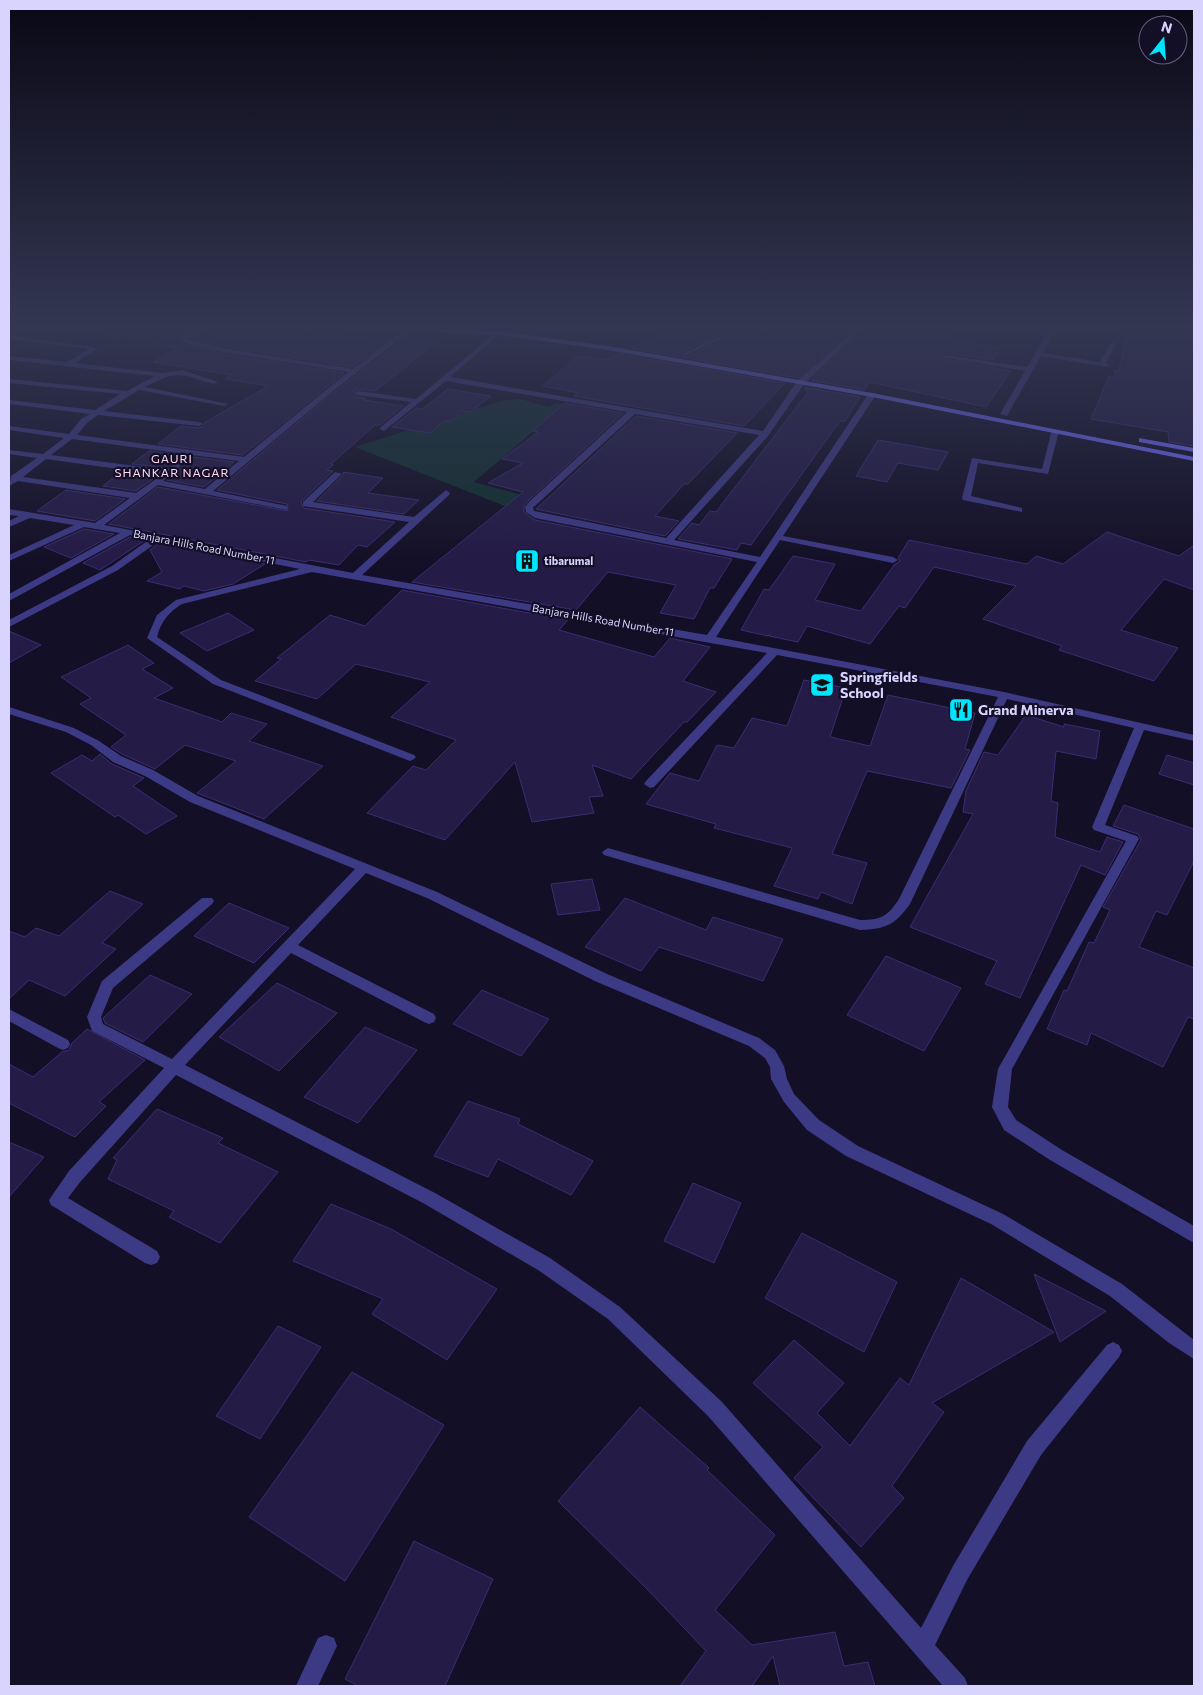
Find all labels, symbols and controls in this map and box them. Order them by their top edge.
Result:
north arrow [1138,15,1188,65]
text: N [1159,17,1174,37]
district label: GAURI SHANKAR NAGAR [114,451,230,479]
street label: Banjara Hills Road Number 11 [132,526,276,567]
building icon: tibarumal [514,548,540,574]
place label: tibarumal [544,554,593,567]
street label: Banjara Hills Road Number 11 [531,601,675,638]
place label: Springfields School [840,668,918,701]
school or university icon: Springfields School [809,672,835,698]
restaurant icon: Grand Minerva [948,697,974,723]
place label: Grand Minerva [978,701,1074,718]

